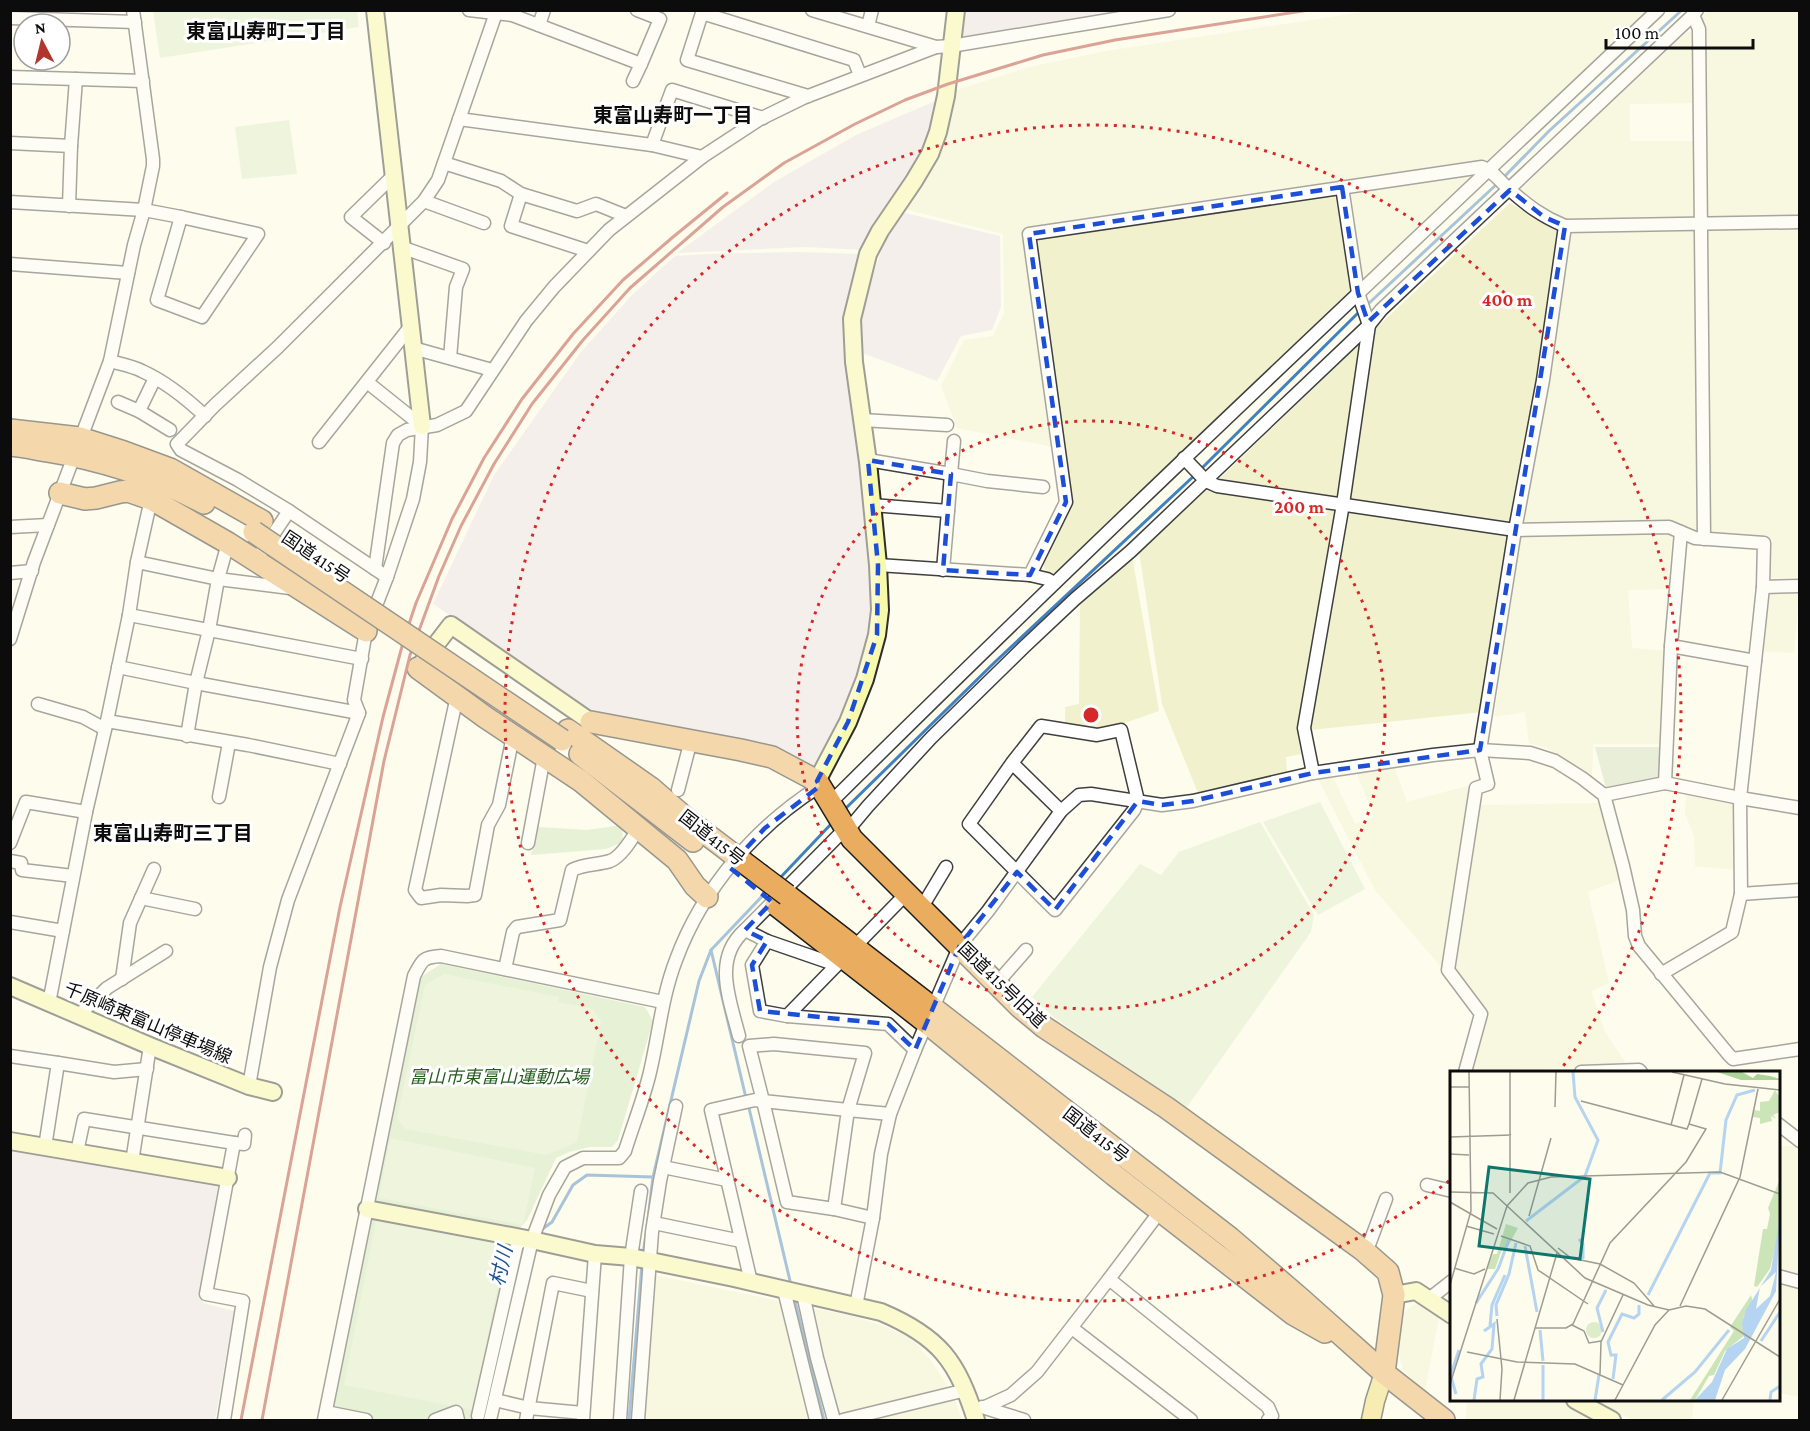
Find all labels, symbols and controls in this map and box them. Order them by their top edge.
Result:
north arrow [12,12,72,72]
scale bar [1606,12,1753,50]
text: N [34,18,47,37]
district label: 東富山寿町二丁目 [186,20,346,42]
text: 100 m [1615,23,1660,43]
district label: 東富山寿町一丁目 [593,104,753,126]
text: 400 m [1482,290,1533,310]
text: 200 m [1274,497,1325,517]
street label: 国道415号 [278,527,354,587]
centre of rings [1081,705,1101,725]
street label: 国道415号 [675,806,749,870]
district label: 東富山寿町三丁目 [93,822,253,844]
street label: 国道415号旧道 [954,938,1050,1032]
street label: 千原崎東富山停車場線 [61,979,235,1067]
park label: 富山市東富山運動広場 [409,1067,591,1087]
inset map [1450,1071,1780,1401]
street label: 国道415号 [1059,1103,1133,1167]
water label: 村川 [486,1242,517,1288]

